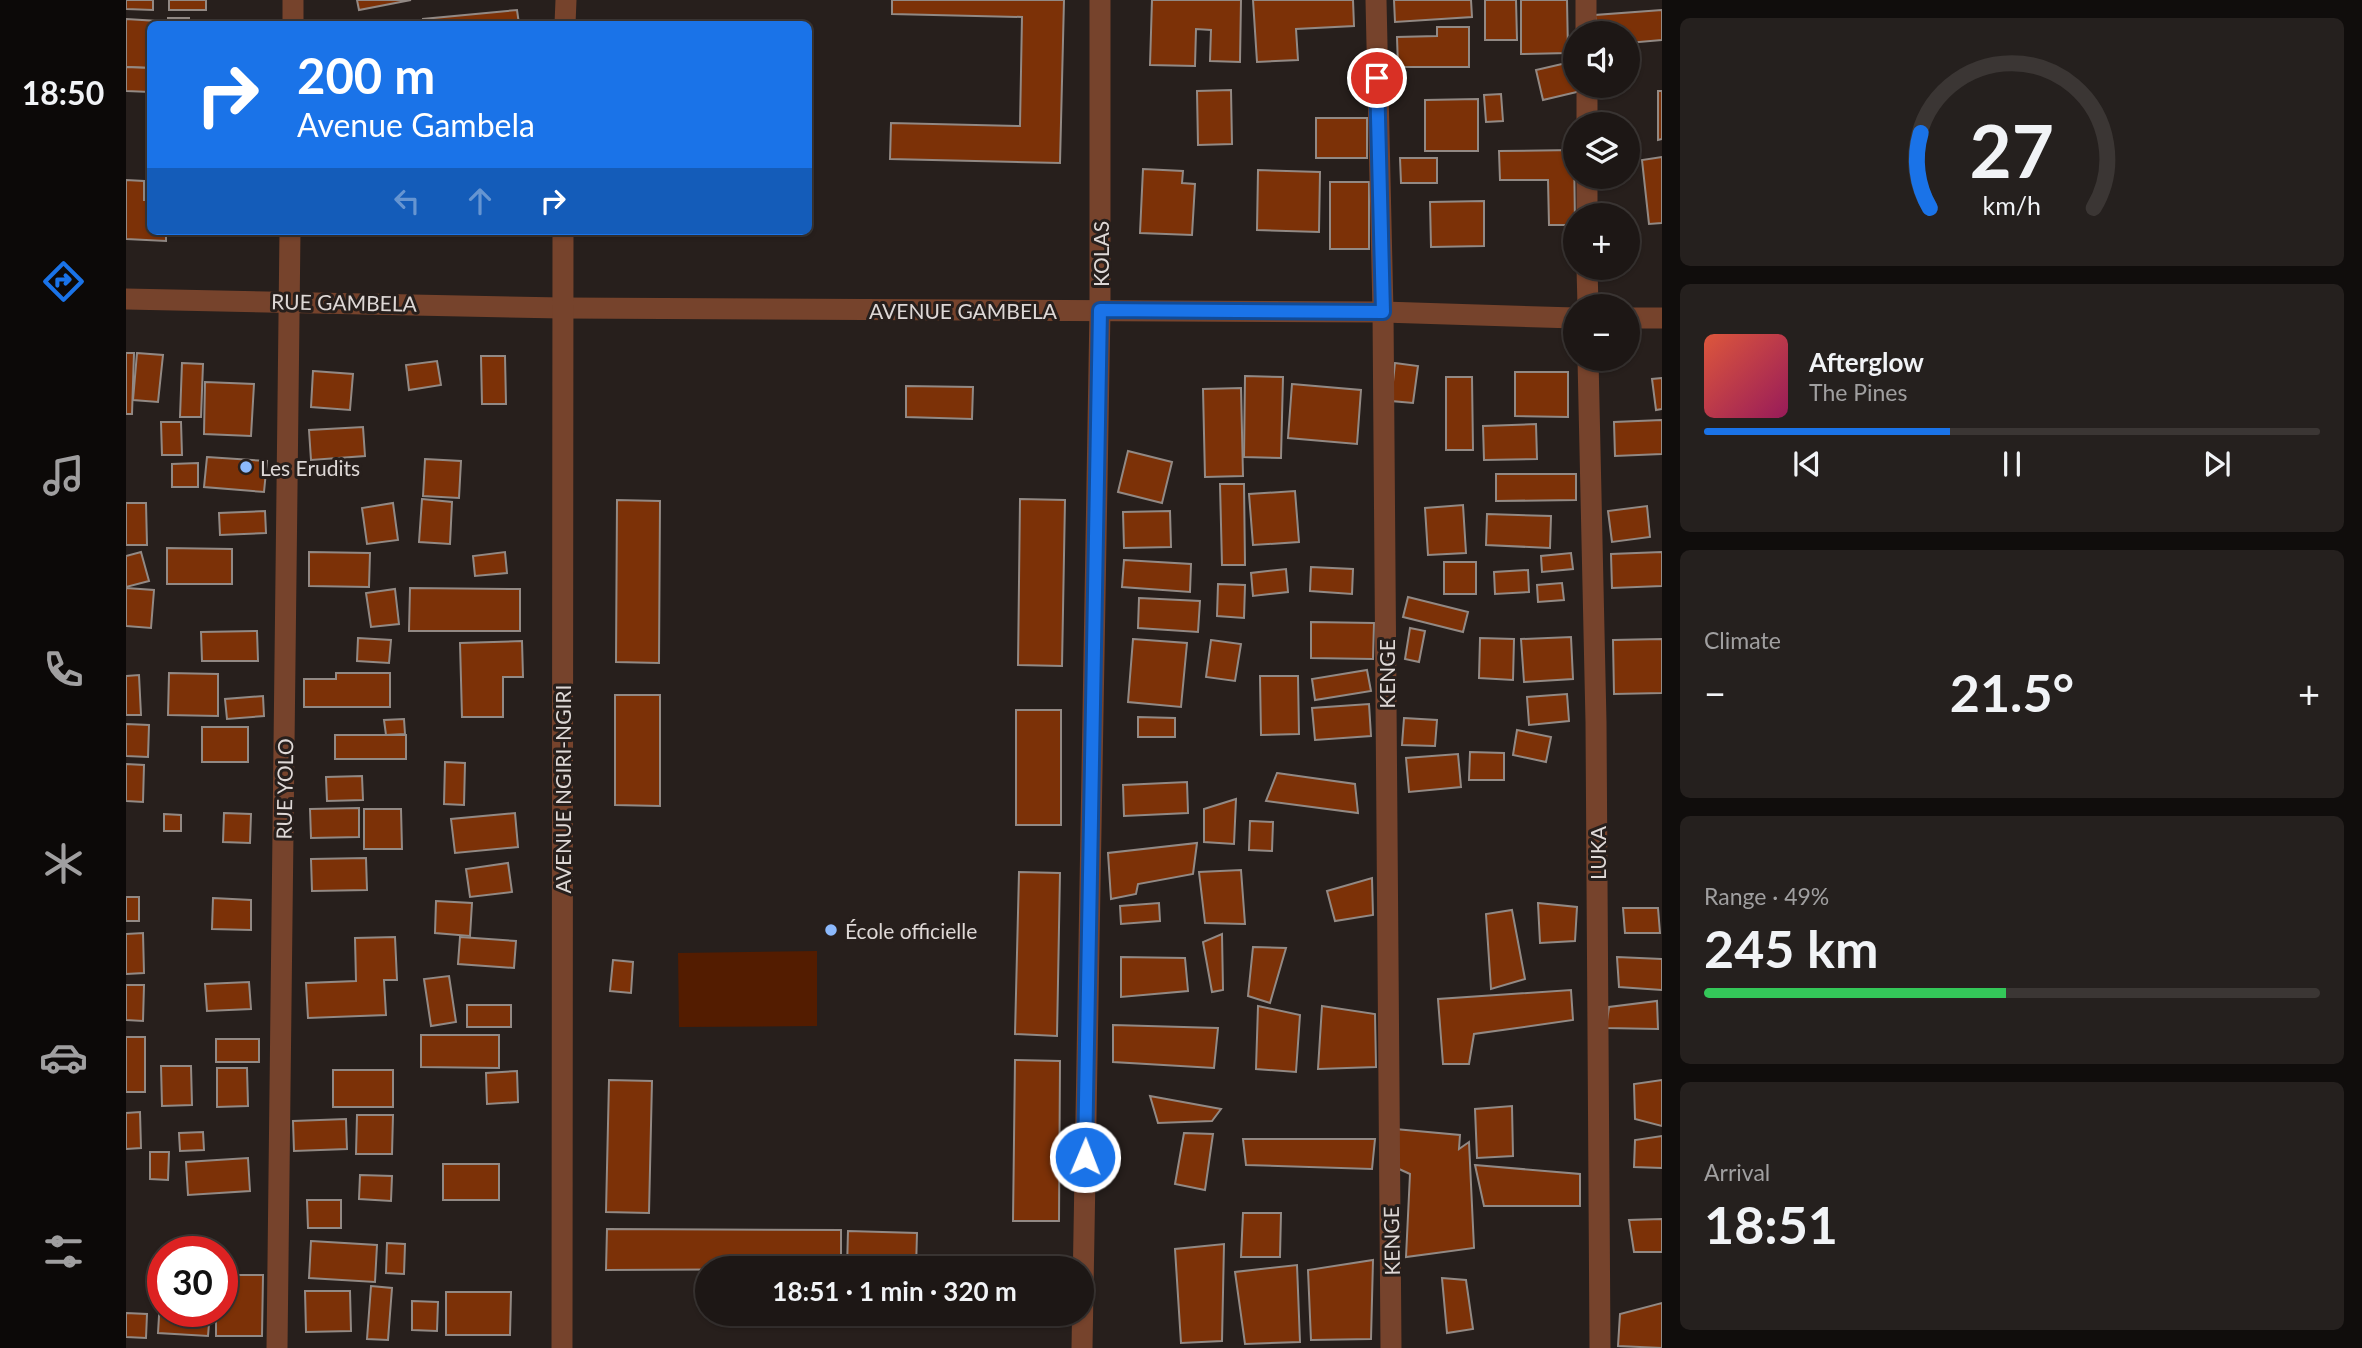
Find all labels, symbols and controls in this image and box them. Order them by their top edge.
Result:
map controls [1563,21,1640,371]
button: sound [1563,21,1640,98]
text: 200 m [297,46,435,104]
pin [1347,48,1407,108]
icon: right [182,49,273,140]
icon: arrive [1358,59,1396,97]
text: 18:50 [22,73,104,112]
text: Avenue Gambela [297,105,535,144]
text: 27 [1970,106,2054,194]
button: layers [1563,112,1640,189]
icon: left [388,182,426,220]
icon: ahead [461,182,499,220]
icon: right [534,182,572,220]
text: km/h [1983,190,2041,220]
button: + [1563,203,1640,280]
street label: KOLAS [1088,221,1113,287]
icon: directions [39,257,88,306]
street label: RUE GAMBELA [271,288,418,316]
button: − [1563,294,1640,371]
street label: AVENUE GAMBELA [869,298,1058,323]
text: Afterglow [1809,346,1924,378]
text: The Pines [1809,378,1907,406]
icon: previous [1788,445,1826,483]
icon: pause [1993,445,2031,483]
icon: next [2198,445,2236,483]
icon: music [39,451,88,500]
place label: Les Erudits [260,455,360,480]
marker: Les Erudits [238,459,254,475]
text: Climate [1704,626,1781,654]
street label: KENGE [1374,639,1399,709]
icon: phone [39,645,88,694]
text: 21.5° [1950,661,2074,723]
text: − [1704,670,1726,716]
text: + [2298,670,2320,716]
street label: AVENUE NGIRI-NGIRI [550,685,575,893]
street label: RUE YOLO [271,738,297,840]
street label: LUKA [1585,825,1610,880]
icon: climate [39,839,88,888]
text: Range · 49% [1704,882,1829,910]
text: 245 km [1704,917,1878,979]
place label: École officielle [845,918,977,943]
marker: École officielle [823,922,839,938]
icon: car [39,1033,88,1082]
position arrow [1048,1120,1122,1194]
text: Arrival [1704,1158,1770,1186]
text: 18:51 [1704,1193,1838,1255]
street label: KENGE [1378,1206,1404,1276]
icon: filters [39,1227,88,1276]
speed limit sign: 30 [147,1236,238,1327]
text: 18:51 · 1 min · 320 m [772,1275,1017,1307]

